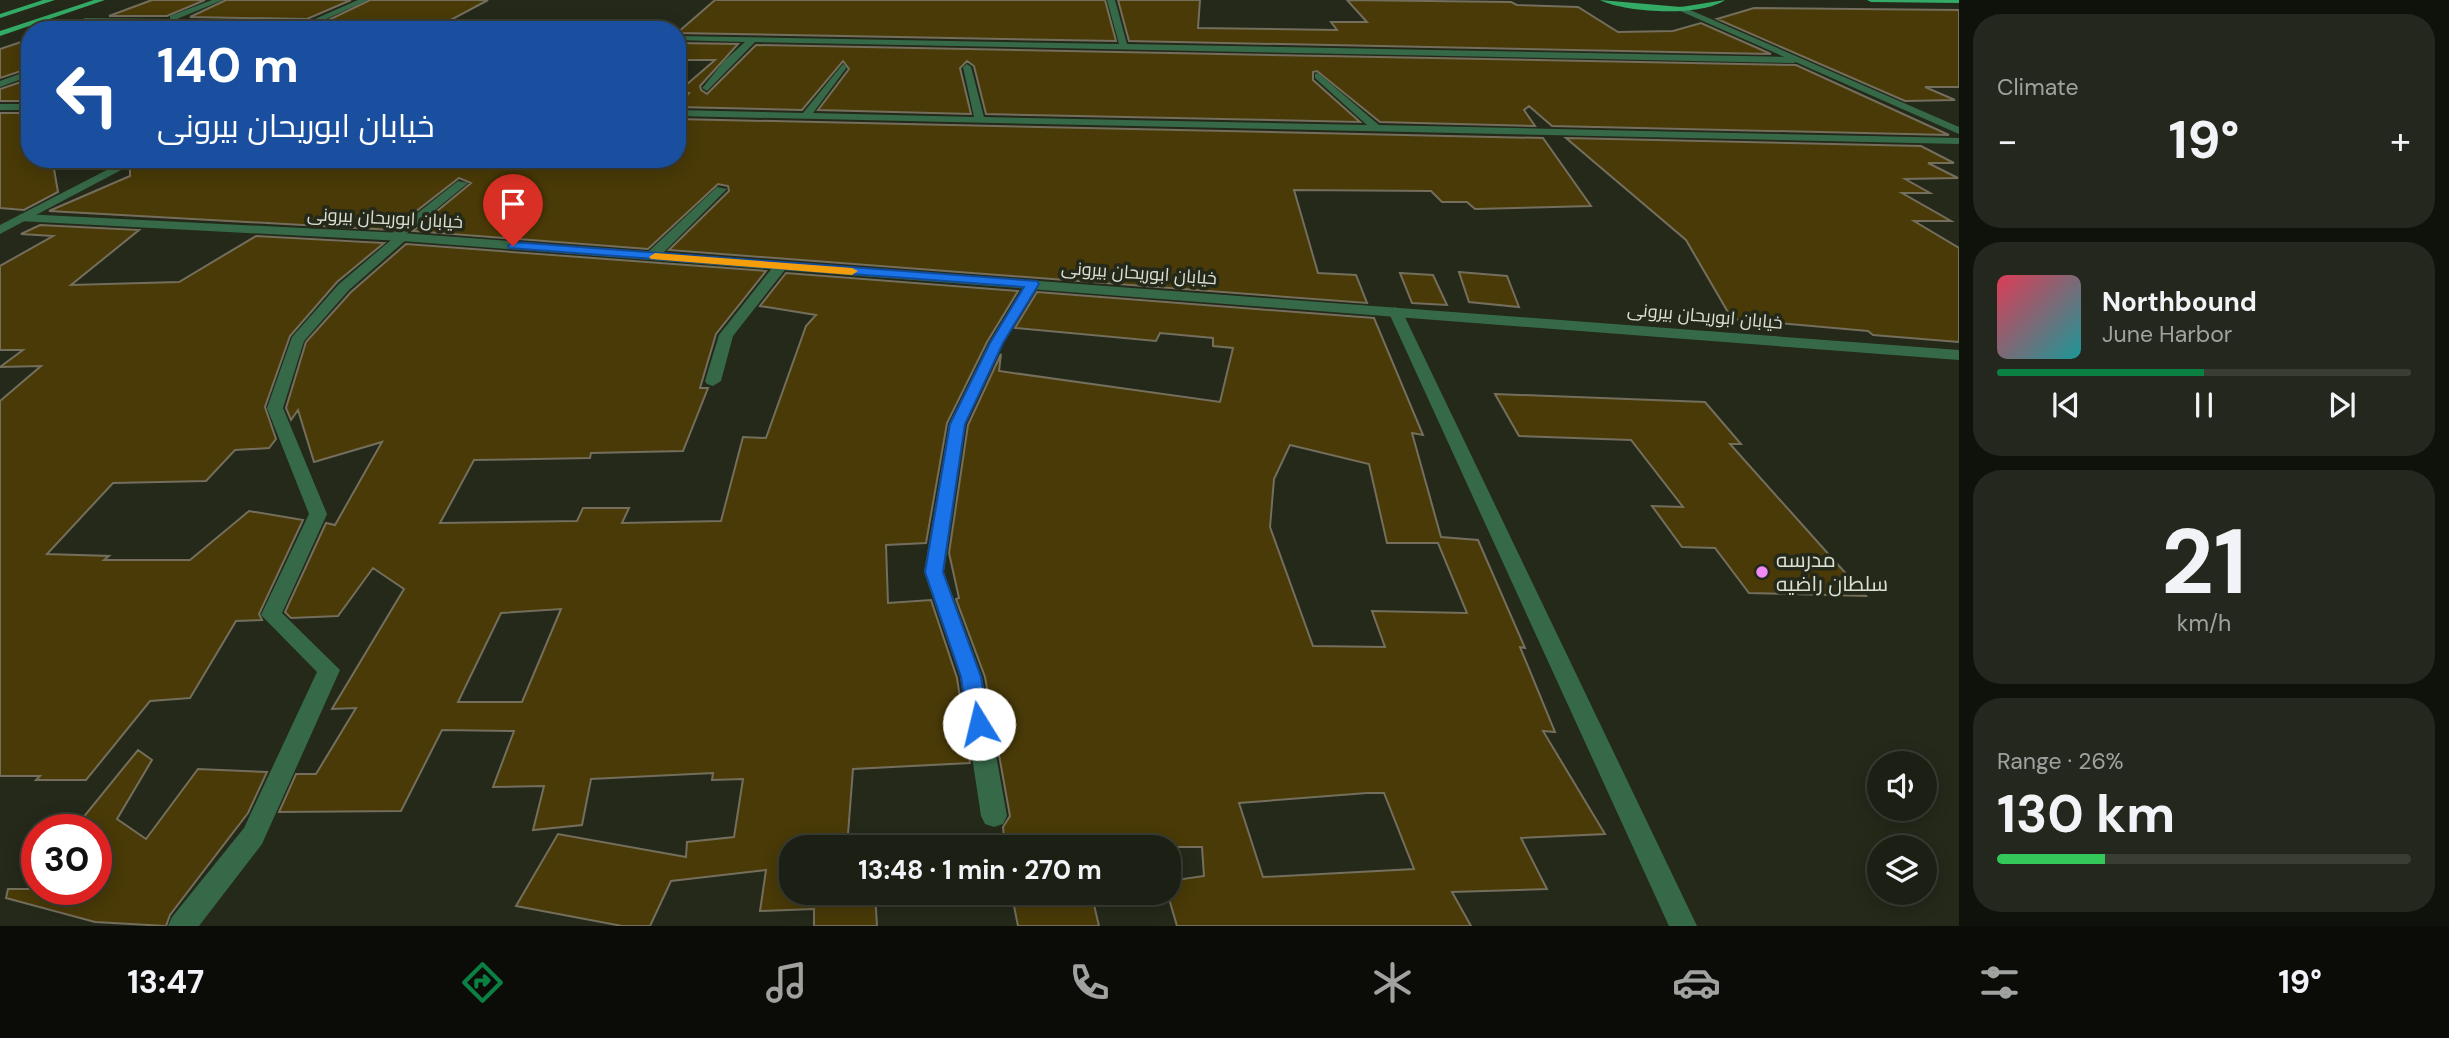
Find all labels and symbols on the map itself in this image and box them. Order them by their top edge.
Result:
pin [483,174,543,246]
street label: خیابان ابوریحان بیرونی [306,202,464,234]
street label: خیابان ابوریحان بیرونی [1060,256,1218,290]
street label: خیابان ابوریحان بیرونی [1626,297,1784,335]
place label: مدرسه سلطان راضیه [1776,546,1888,598]
marker: مدرسه سلطان راضیه [1754,564,1770,580]
position arrow [942,687,1016,761]
speed limit sign: 30 [21,814,112,905]

